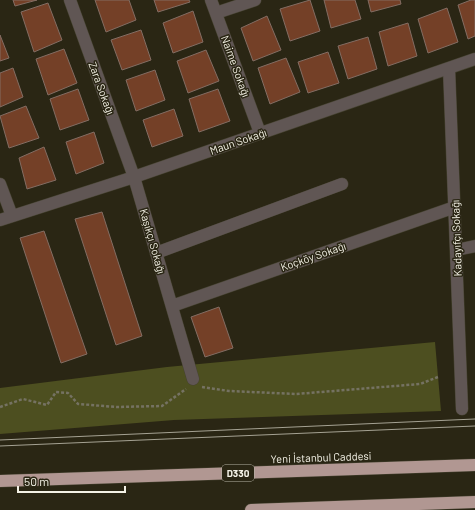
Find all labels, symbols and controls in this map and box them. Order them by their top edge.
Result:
street label: Naime Sokağı [219,33,253,99]
street label: Zara Sokağı [86,60,118,116]
street label: Maun Sokağı [208,125,268,157]
street label: Kadayıfçı Sokağı [448,199,464,277]
street label: Kaşıkçı Sokağı [137,207,169,275]
street label: Koçköy Sokağı [279,239,347,273]
street label: Yeni İstanbul Caddesi [270,448,372,465]
road number: D330 [222,465,254,481]
scale bar [18,468,125,494]
text: 50 m [24,474,49,488]

